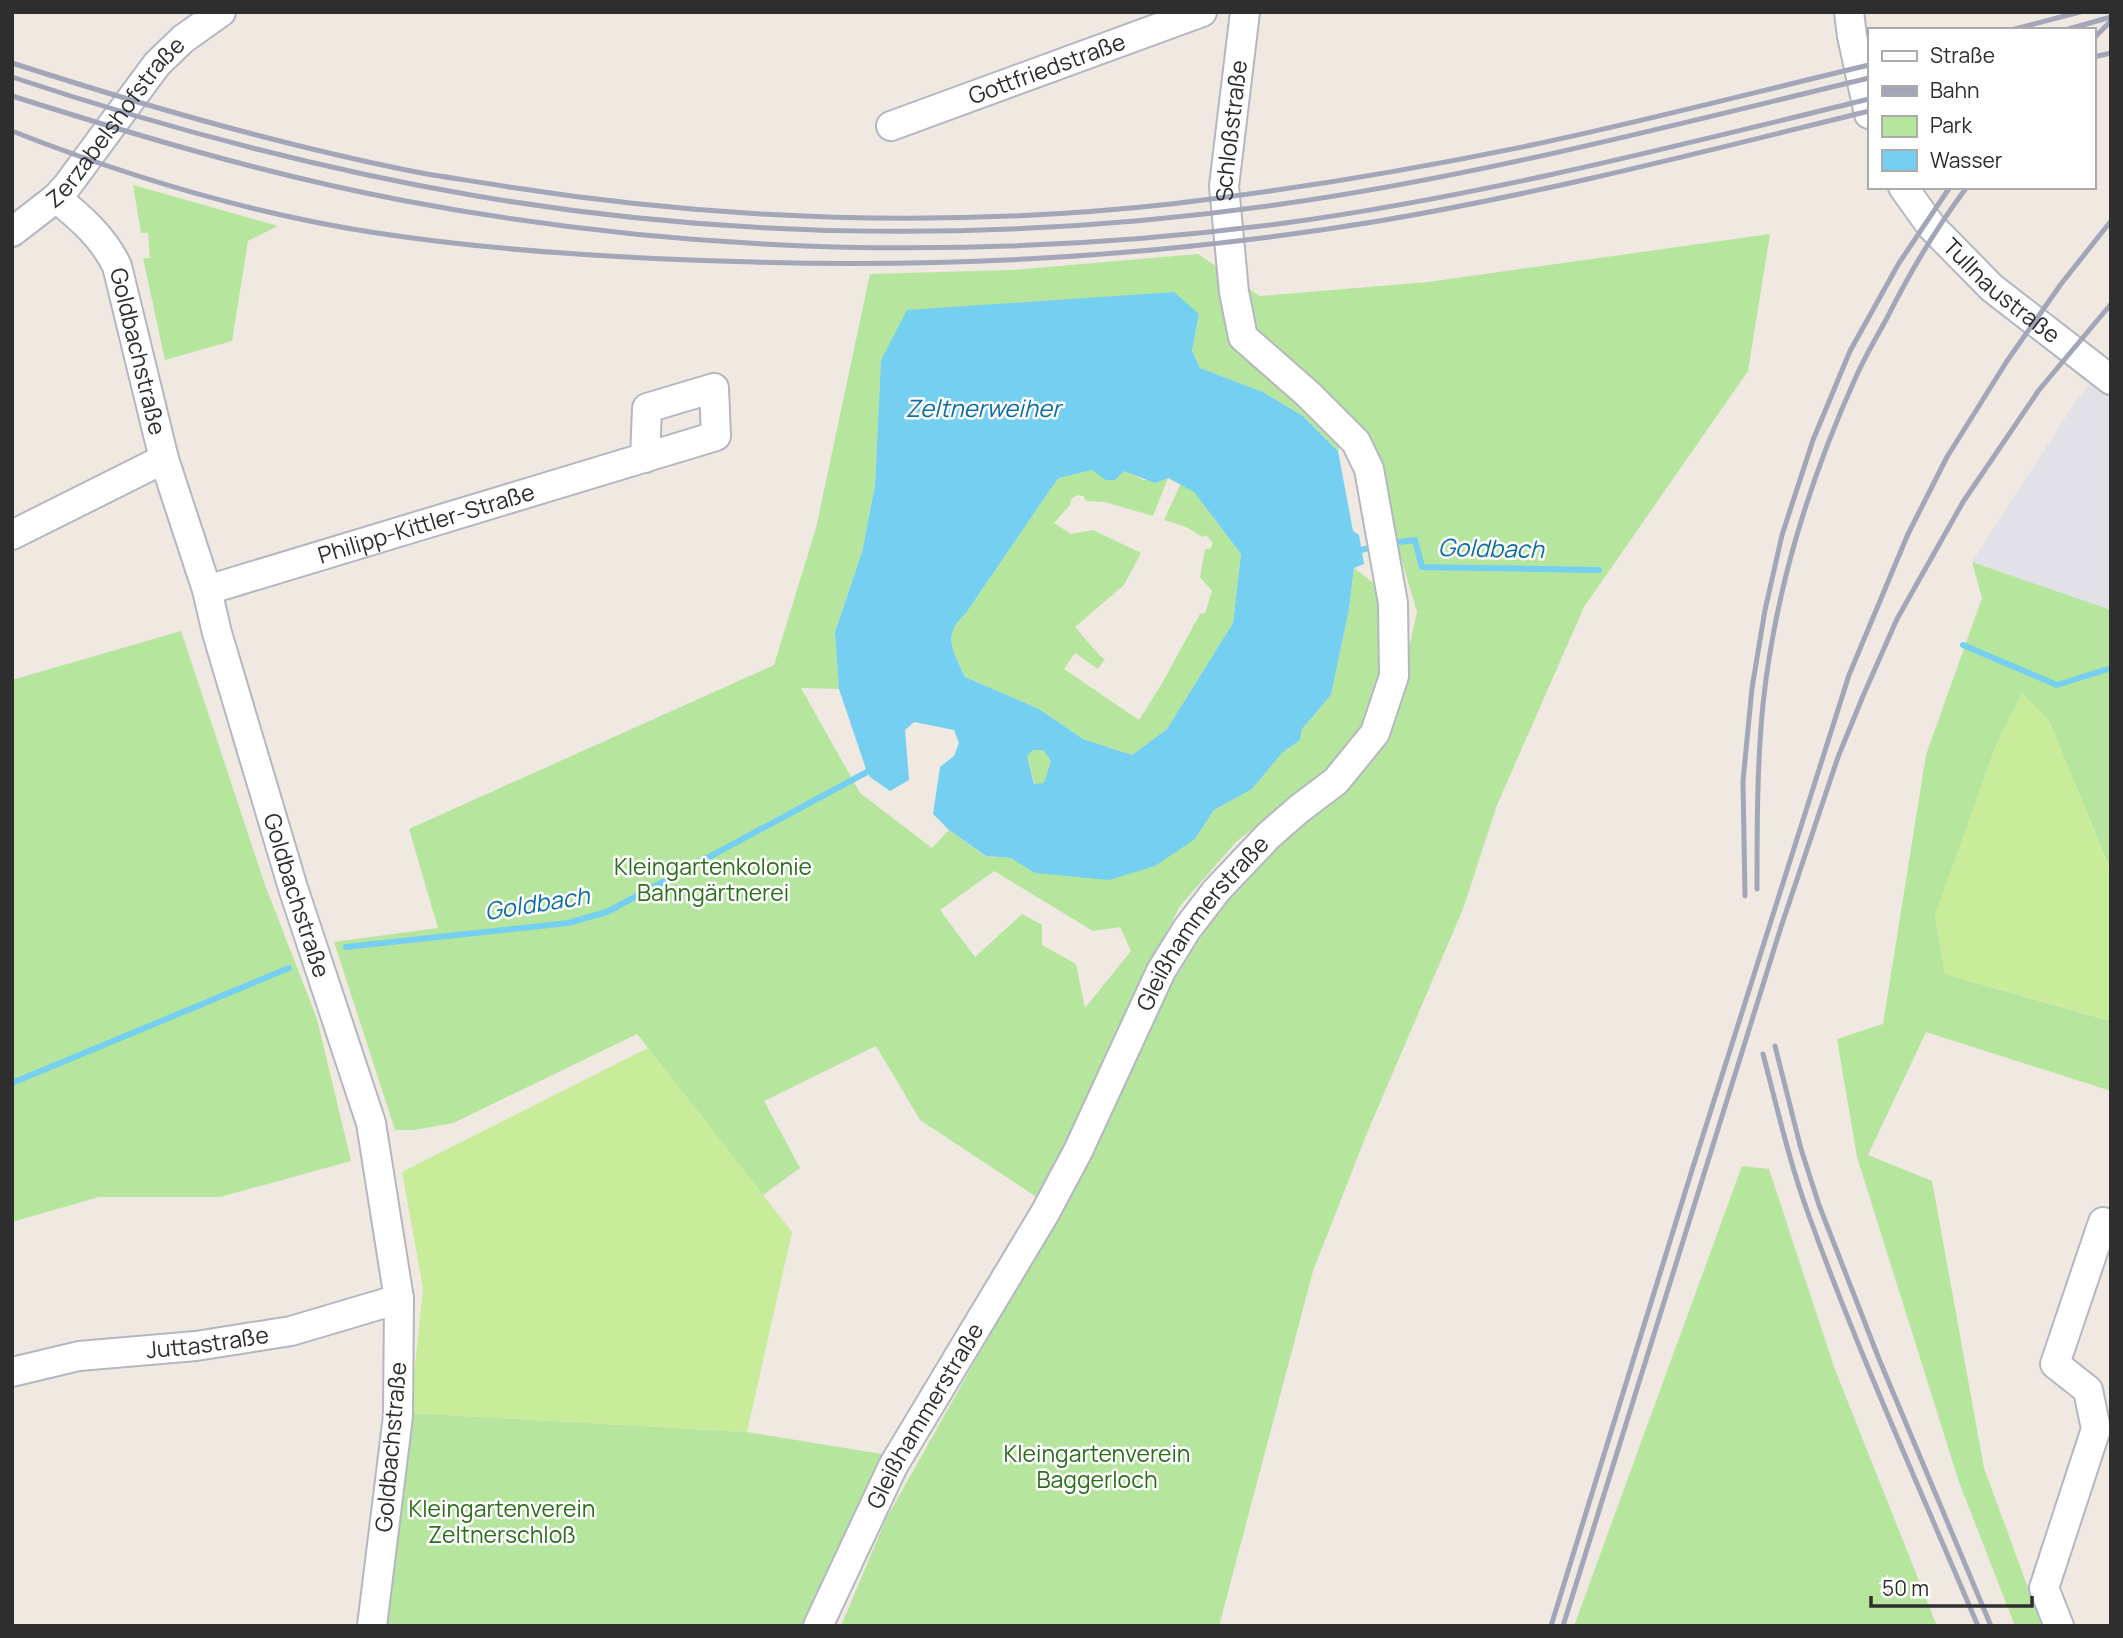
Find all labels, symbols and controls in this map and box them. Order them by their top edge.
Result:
street label: Gottfriedstraße [964,25,1129,111]
legend [1868,28,2095,189]
street label: Zerzabelshofstraße [39,29,191,215]
text: Straße [1930,41,1995,69]
street label: Schloßstraße [1207,58,1254,203]
text: Bahn [1930,76,1980,104]
text: Park [1930,111,1972,139]
text: Wasser [1930,146,2003,174]
street label: Tullnaustraße [1936,230,2067,350]
street label: Goldbachstraße [103,264,175,438]
water label: Zeltnerweiher [905,391,1064,424]
street label: Philipp-Kittler-Straße [314,475,538,571]
water label: Goldbach [1438,530,1545,565]
street label: Goldbachstraße [257,809,339,981]
street label: Gleißhammerstraße [1128,828,1275,1016]
park label: Kleingartenkolonie Bahngärtnerei [614,850,812,908]
water label: Goldbach [482,878,592,927]
street label: Gleißhammerstraße [858,1316,990,1514]
street label: Juttastraße [145,1318,271,1365]
street label: Goldbachstraße [367,1360,413,1533]
park label: Kleingartenverein Baggerloch [1004,1437,1190,1495]
park label: Kleingartenverein Zeltnerschloß [409,1492,595,1550]
scale bar [1871,1564,2032,1608]
text: 50 m [1882,1574,1929,1602]

